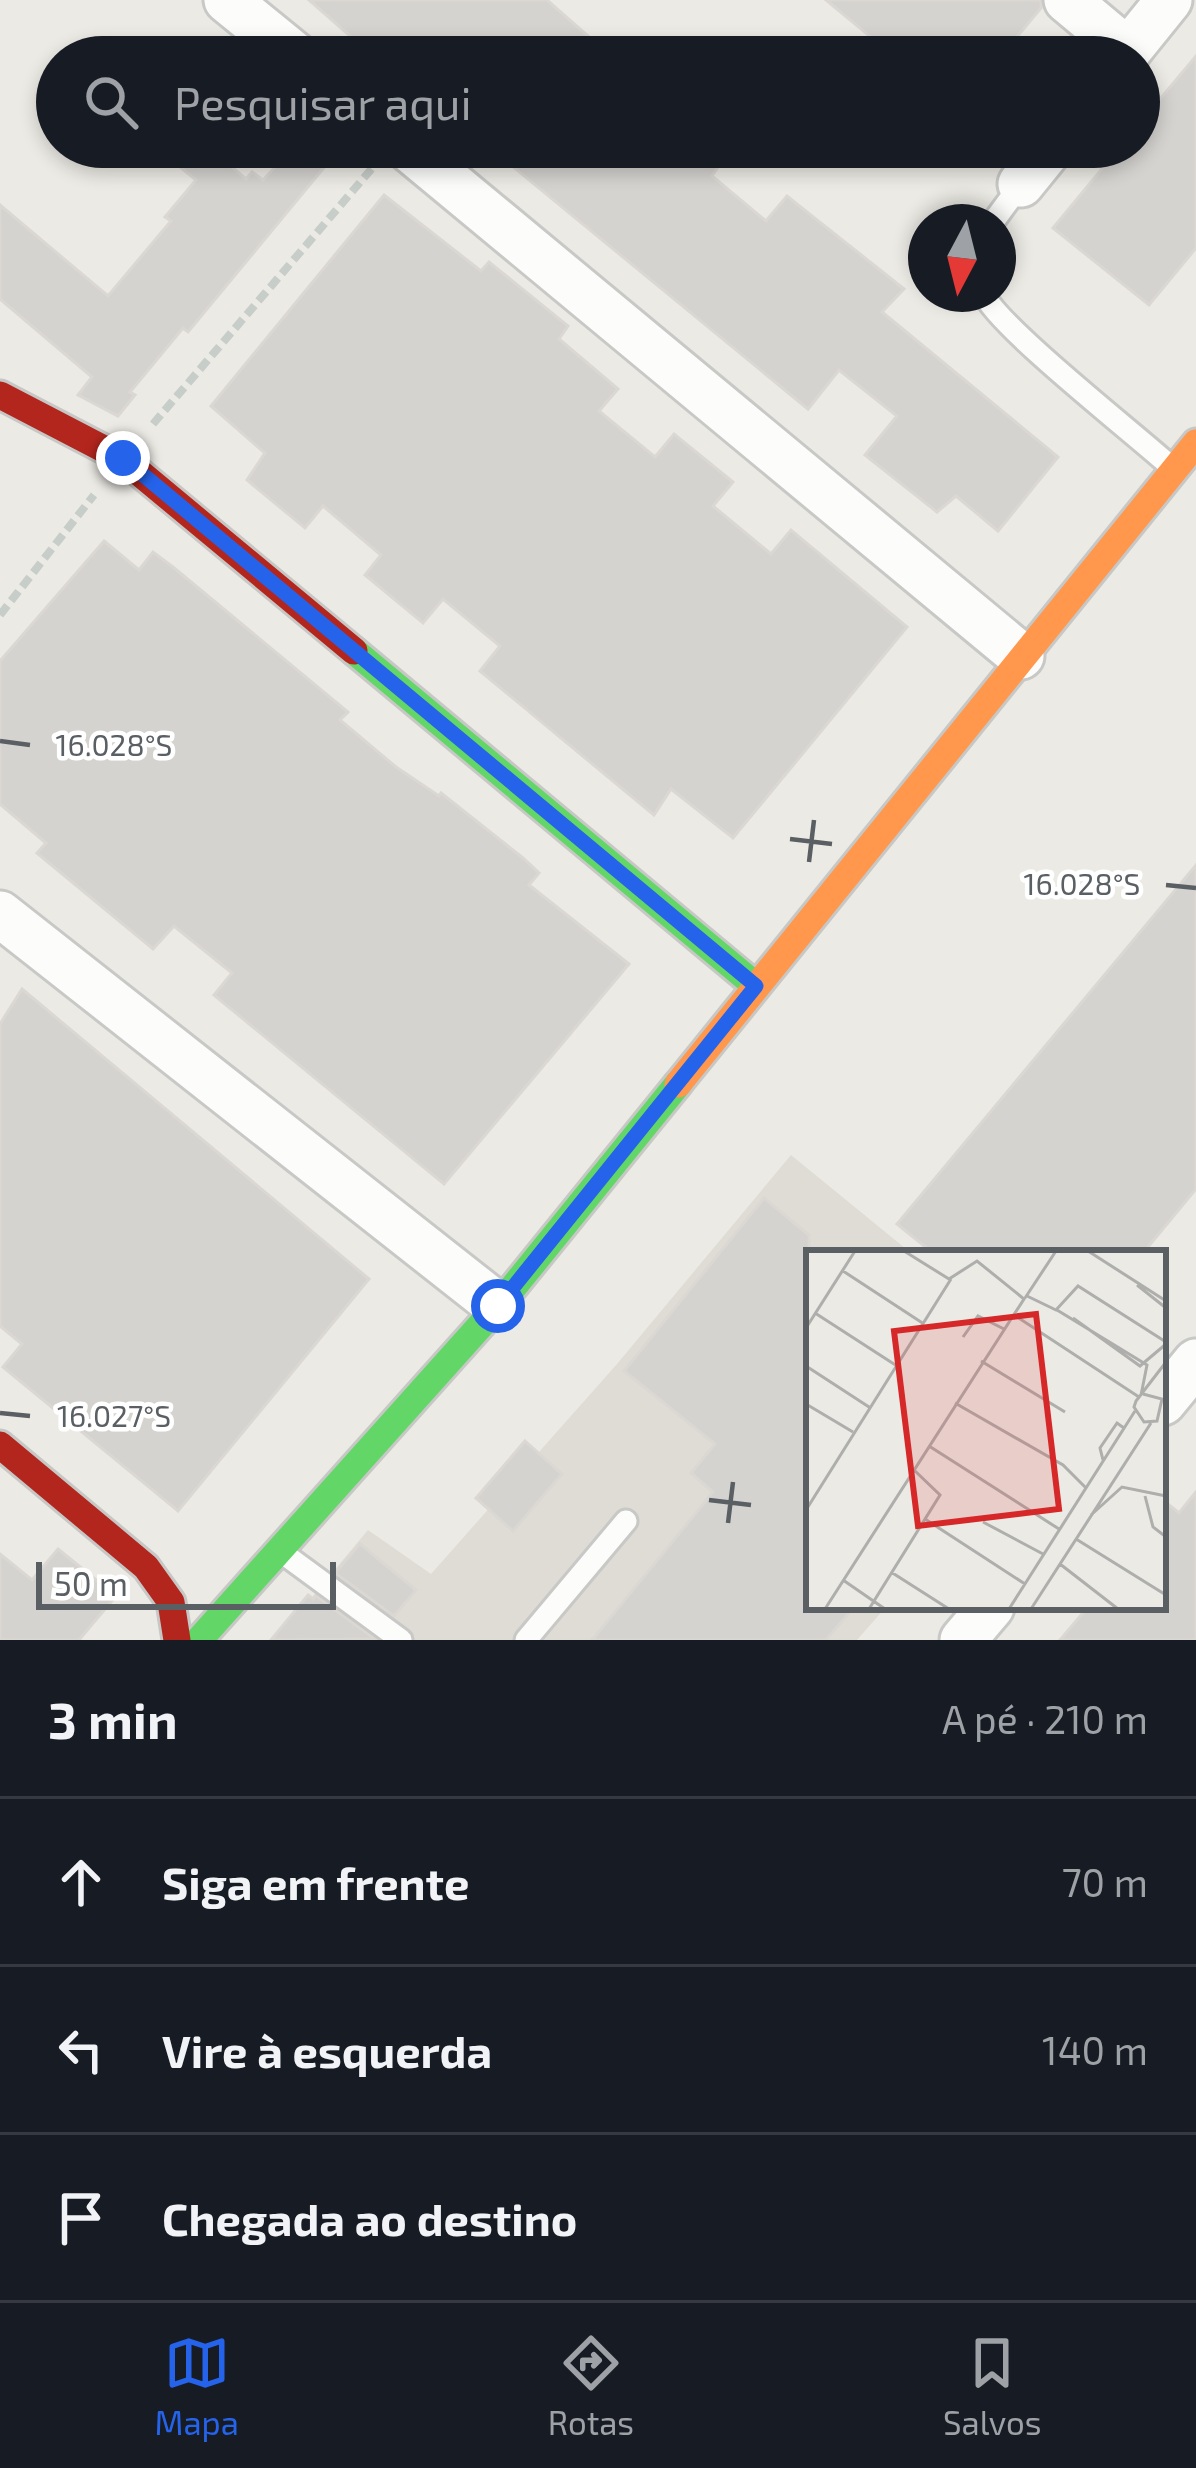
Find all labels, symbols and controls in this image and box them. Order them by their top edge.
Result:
search box [36,36,1160,168]
icon: search [78,69,144,135]
text: Pesquisar aqui [174,75,472,129]
north arrow [908,204,1016,312]
route end [96,431,150,485]
text: 16.028°S [56,726,172,762]
text: 16.028°S [1024,865,1140,901]
inset map [806,1250,1166,1610]
route start [471,1279,525,1333]
text: 16.027°S [57,1397,171,1433]
scale bar [36,1556,336,1609]
text: 50 m [54,1563,128,1603]
text: 3 min [48,1688,178,1749]
text: A pé · 210 m [942,1695,1148,1742]
icon: ahead [48,1849,114,1915]
text: Siga em frente [162,1855,469,1909]
text: 70 m [1062,1858,1148,1905]
icon: left [48,2017,114,2083]
text: Vire à esquerda [162,2023,492,2077]
text: 140 m [1042,2026,1148,2073]
icon: arrive [48,2185,114,2251]
text: Chegada ao destino [162,2191,577,2245]
tab: Mapa [154,2330,239,2442]
tab: Rotas [548,2330,634,2442]
tab: Salvos [943,2330,1042,2442]

